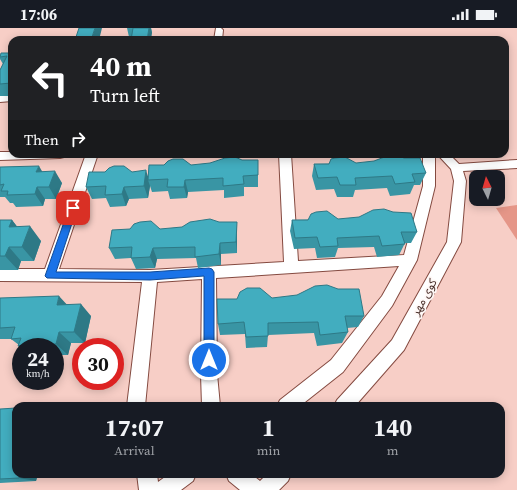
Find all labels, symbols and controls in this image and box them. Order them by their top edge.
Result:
text: 17:06 [20,4,57,25]
text: 40 m [90,47,152,85]
icon: left [24,52,76,104]
text: Turn left [90,83,160,108]
icon: right [67,128,89,150]
text: Then [24,129,59,150]
north arrow [469,170,505,206]
map controls [469,170,505,206]
pin [56,191,90,225]
icon: arrive [62,197,84,219]
street label: کوی مهر [407,275,441,319]
speed limit sign: 30 [72,338,124,390]
position arrow [188,339,230,381]
text: 24 [27,345,49,373]
text: km/h [26,367,50,380]
text: 17:07 [105,411,164,444]
text: 1 [262,411,275,444]
text: 140 [373,411,412,444]
text: Arrival [114,442,155,459]
text: min [257,442,280,459]
text: m [387,442,399,459]

